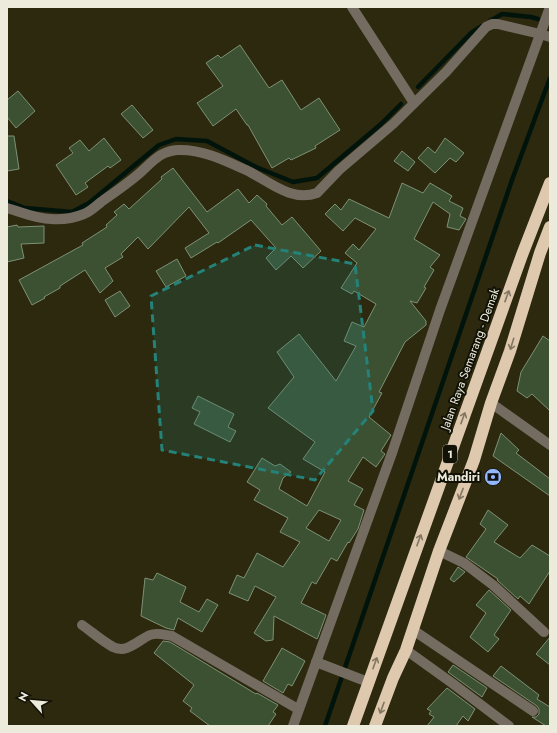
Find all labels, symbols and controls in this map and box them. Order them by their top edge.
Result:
street label: Jalan Raya Semarang - Demak [435,285,504,434]
one-way arrow [504,290,512,302]
one-way arrow [508,338,515,351]
one-way arrow [460,412,468,424]
road number: 1 [443,445,457,463]
bank icon: Mandiri [483,467,503,487]
place label: Mandiri [437,468,480,486]
one-way arrow [456,487,464,499]
one-way arrow [416,534,423,547]
one-way arrow [372,656,379,669]
north arrow [12,681,52,721]
text: N [14,689,32,704]
one-way arrow [378,701,386,713]

